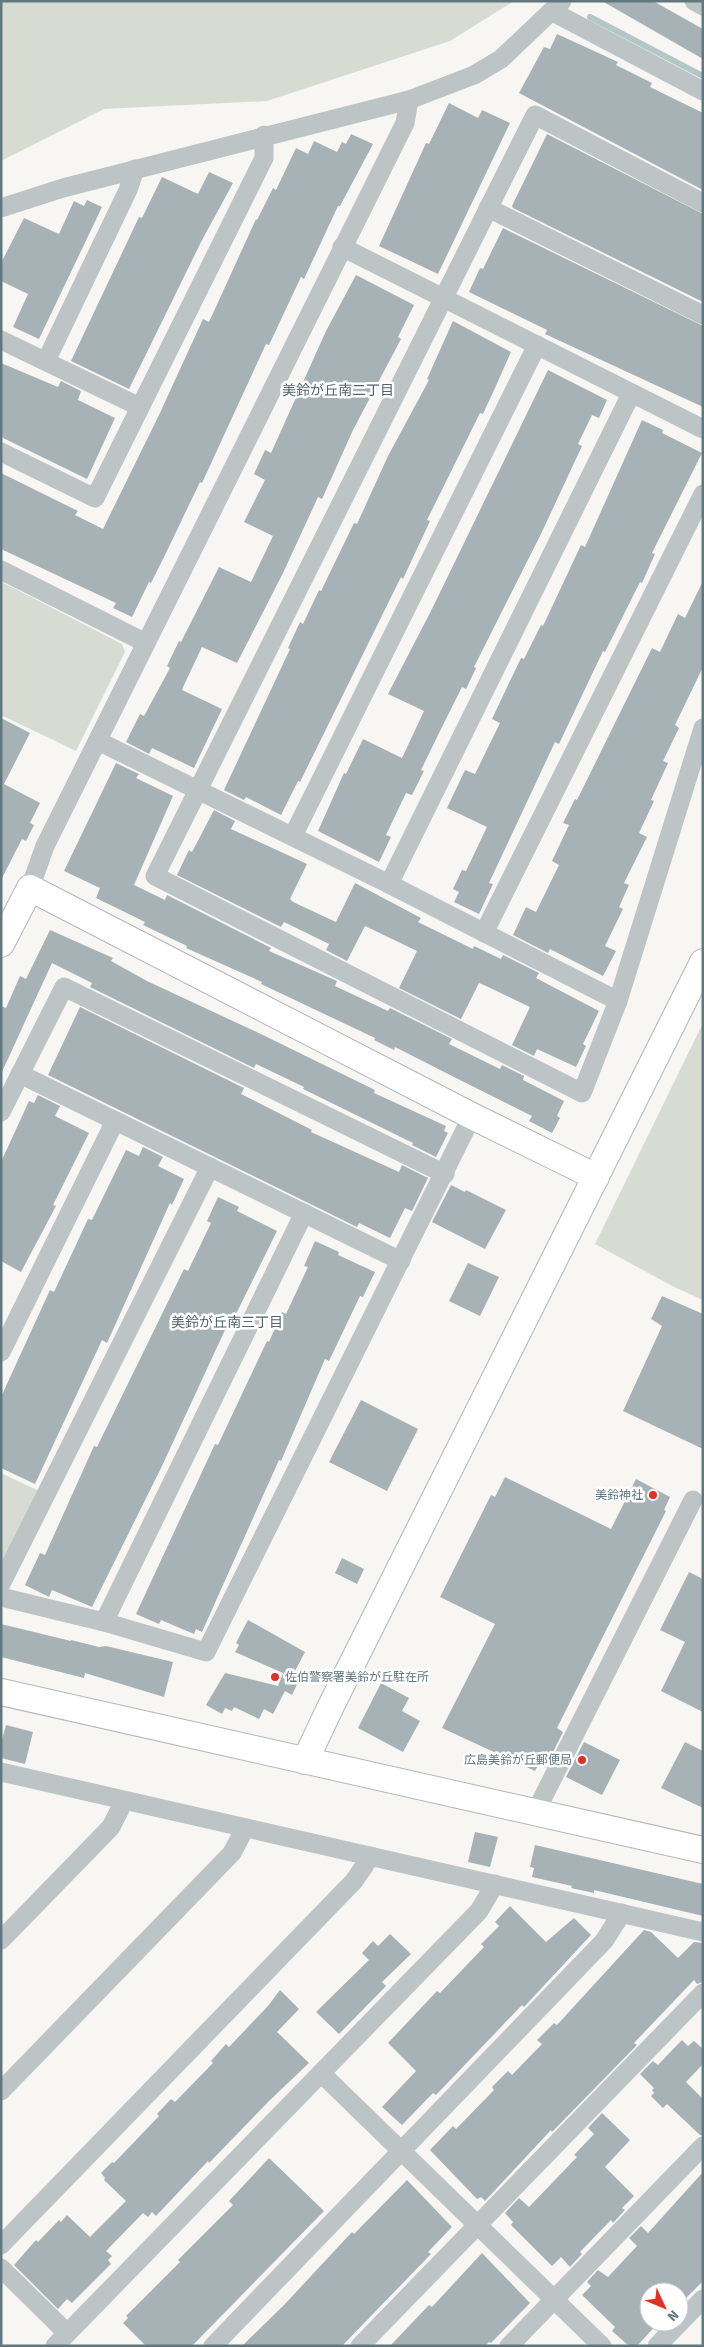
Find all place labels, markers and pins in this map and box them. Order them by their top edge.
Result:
place label: 美鈴神社 [595,1487,643,1504]
marker: 美鈴神社 [647,1489,659,1501]
place label: 佐伯警察署美鈴が丘駐在所 [285,1669,429,1686]
marker: 佐伯警察署美鈴が丘駐在所 [269,1671,281,1683]
place label: 広島美鈴が丘郵便局 [464,1752,572,1769]
marker: 広島美鈴が丘郵便局 [576,1754,588,1766]

